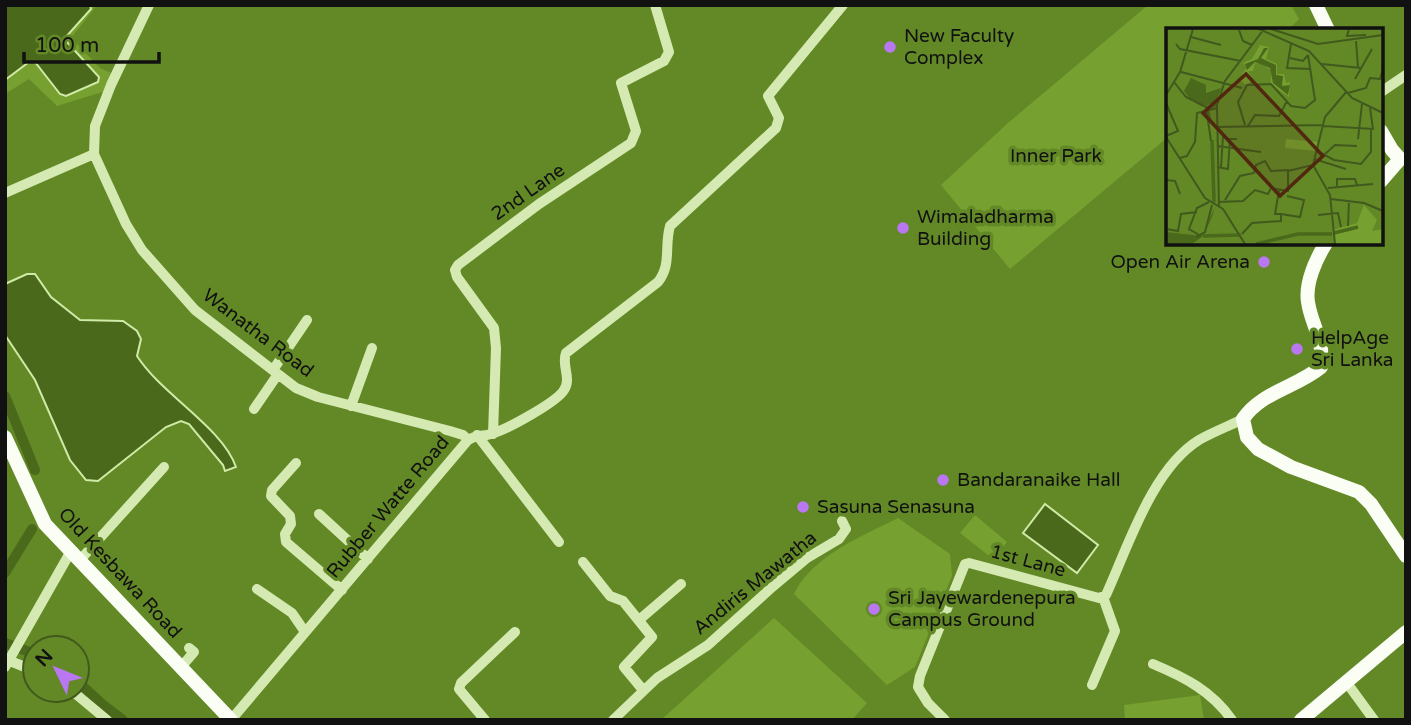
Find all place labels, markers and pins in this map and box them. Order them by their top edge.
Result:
place label: New Faculty Complex [904,25,1014,69]
marker: New Faculty Complex [882,39,898,55]
place label: Wimaladharma Building [917,206,1054,250]
marker: Wimaladharma Building [895,220,911,236]
place label: Open Air Arena [1110,251,1250,273]
marker: Open Air Arena [1256,254,1272,270]
place label: HelpAge Sri Lanka [1311,327,1394,371]
marker: HelpAge Sri Lanka [1289,341,1305,357]
place label: Bandaranaike Hall [957,469,1120,491]
marker: Bandaranaike Hall [935,472,951,488]
place label: Sasuna Senasuna [817,496,975,518]
marker: Sasuna Senasuna [795,499,811,515]
place label: Sri Jayewardenepura Campus Ground [888,587,1076,631]
marker: Sri Jayewardenepura Campus Ground [866,601,882,617]

